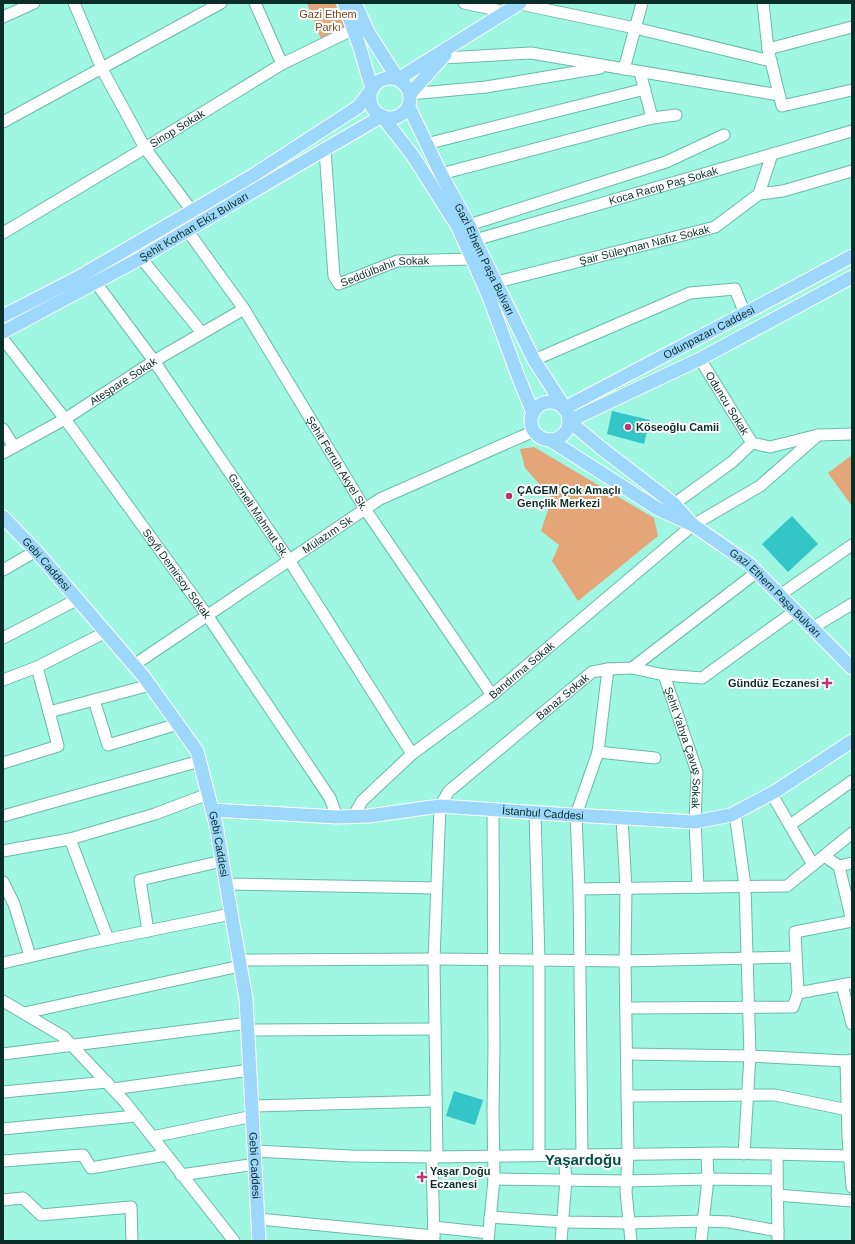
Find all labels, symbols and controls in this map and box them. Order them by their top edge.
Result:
park label: Gazi Ethem Parkı [299,8,357,33]
street label: Sinop Sokak [147,107,207,150]
street label: Koca Racıp Paş Sokak [608,164,720,207]
street label: Şehit Korhan Ekiz Bulvarı [137,190,251,264]
street label: Gazi Ethem Paşa Bulvarı [452,201,517,317]
street label: Şair Süleyman Nafız Sokak [578,222,711,267]
street label: Seddülbahir Sokak [339,254,430,289]
street label: Odunpazarı Caddesi [661,303,756,361]
street label: Ateşpare Sokak [87,355,159,407]
street label: Oduncu Sokak [703,369,752,437]
street label: Şehit Ferruh Akyel Sk. [304,414,371,513]
place label: Köseoğlu Camii [636,421,719,433]
marker: Köseoğlu Camii [623,422,633,432]
street label: Gazneli Mahmut Sk. [226,471,292,560]
place label: ÇAGEM Çok Amaçlı Gençlik Merkezi [517,484,621,509]
marker: ÇAGEM Çok Amaçlı Gençlik Merkezi [504,491,514,501]
street label: Mülazım Sk [300,513,355,556]
street label: Seyfi Demirsoy Sokak [140,526,214,621]
street label: Gebi Caddesi [20,535,73,593]
street label: Gazi Ethem Paşa Bulvarı [727,546,824,640]
street label: Bandırma Sokak [487,639,557,701]
street label: Banaz Sokak [534,671,591,722]
place label: Gündüz Eczanesi [728,677,819,689]
marker: Gündüz Eczanesi [822,678,832,688]
street label: Şehit Yahya Çavuş Sokak [662,685,703,809]
street label: İstanbul Caddesi [502,804,584,822]
street label: Gebi Caddesi [207,810,231,878]
street label: Gebi Caddesi [247,1132,263,1199]
district label: Yaşardoğu [545,1151,621,1168]
place label: Yaşar Doğu Eczanesi [430,1165,491,1190]
marker: Yaşar Doğu Eczanesi [417,1172,427,1182]

